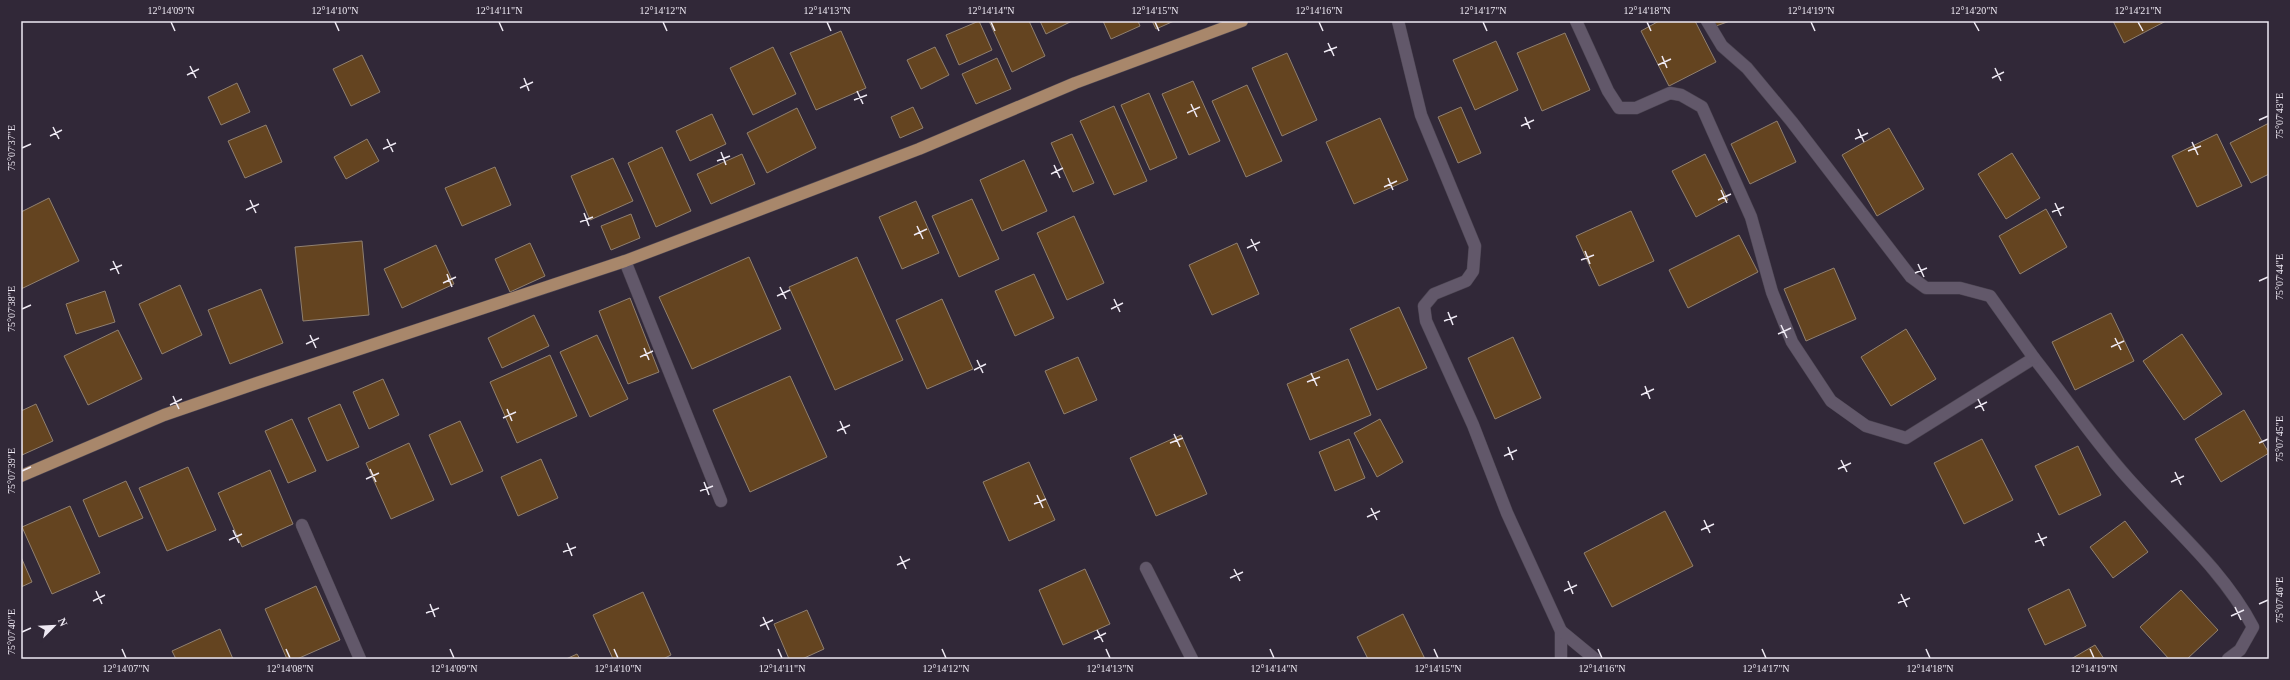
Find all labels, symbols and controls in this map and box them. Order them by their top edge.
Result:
text: 12°14'09"N [147,5,195,16]
text: 12°14'10"N [311,5,359,16]
text: 12°14'11"N [476,5,522,16]
text: 12°14'12"N [639,5,687,16]
text: 12°14'13"N [803,5,851,16]
text: 12°14'14"N [967,5,1015,16]
text: 12°14'15"N [1131,5,1179,16]
text: 12°14'16"N [1295,5,1343,16]
text: 12°14'17"N [1459,5,1507,16]
text: 12°14'18"N [1623,5,1671,16]
text: 12°14'19"N [1787,5,1835,16]
text: 12°14'20"N [1950,5,1998,16]
text: 12°14'21"N [2114,5,2162,16]
text: 75°07'43"E [2274,93,2285,139]
text: 75°07'37"E [6,125,17,171]
text: 75°07'44"E [2274,254,2285,300]
text: 75°07'38"E [6,286,17,332]
text: 75°07'45"E [2274,416,2285,462]
text: 75°07'39"E [6,448,17,494]
text: 75°07'46"E [2274,577,2285,623]
north arrow [34,606,74,646]
text: 75°07'40"E [6,609,17,655]
text: N [56,616,70,628]
text: 12°14'07"N [102,663,150,674]
text: 12°14'08"N [266,663,314,674]
text: 12°14'09"N [430,663,478,674]
text: 12°14'10"N [594,663,642,674]
text: 12°14'11"N [759,663,805,674]
text: 12°14'12"N [922,663,970,674]
text: 12°14'13"N [1086,663,1134,674]
text: 12°14'14"N [1250,663,1298,674]
text: 12°14'15"N [1414,663,1462,674]
text: 12°14'16"N [1578,663,1626,674]
text: 12°14'17"N [1742,663,1790,674]
text: 12°14'18"N [1906,663,1954,674]
text: 12°14'19"N [2070,663,2118,674]

